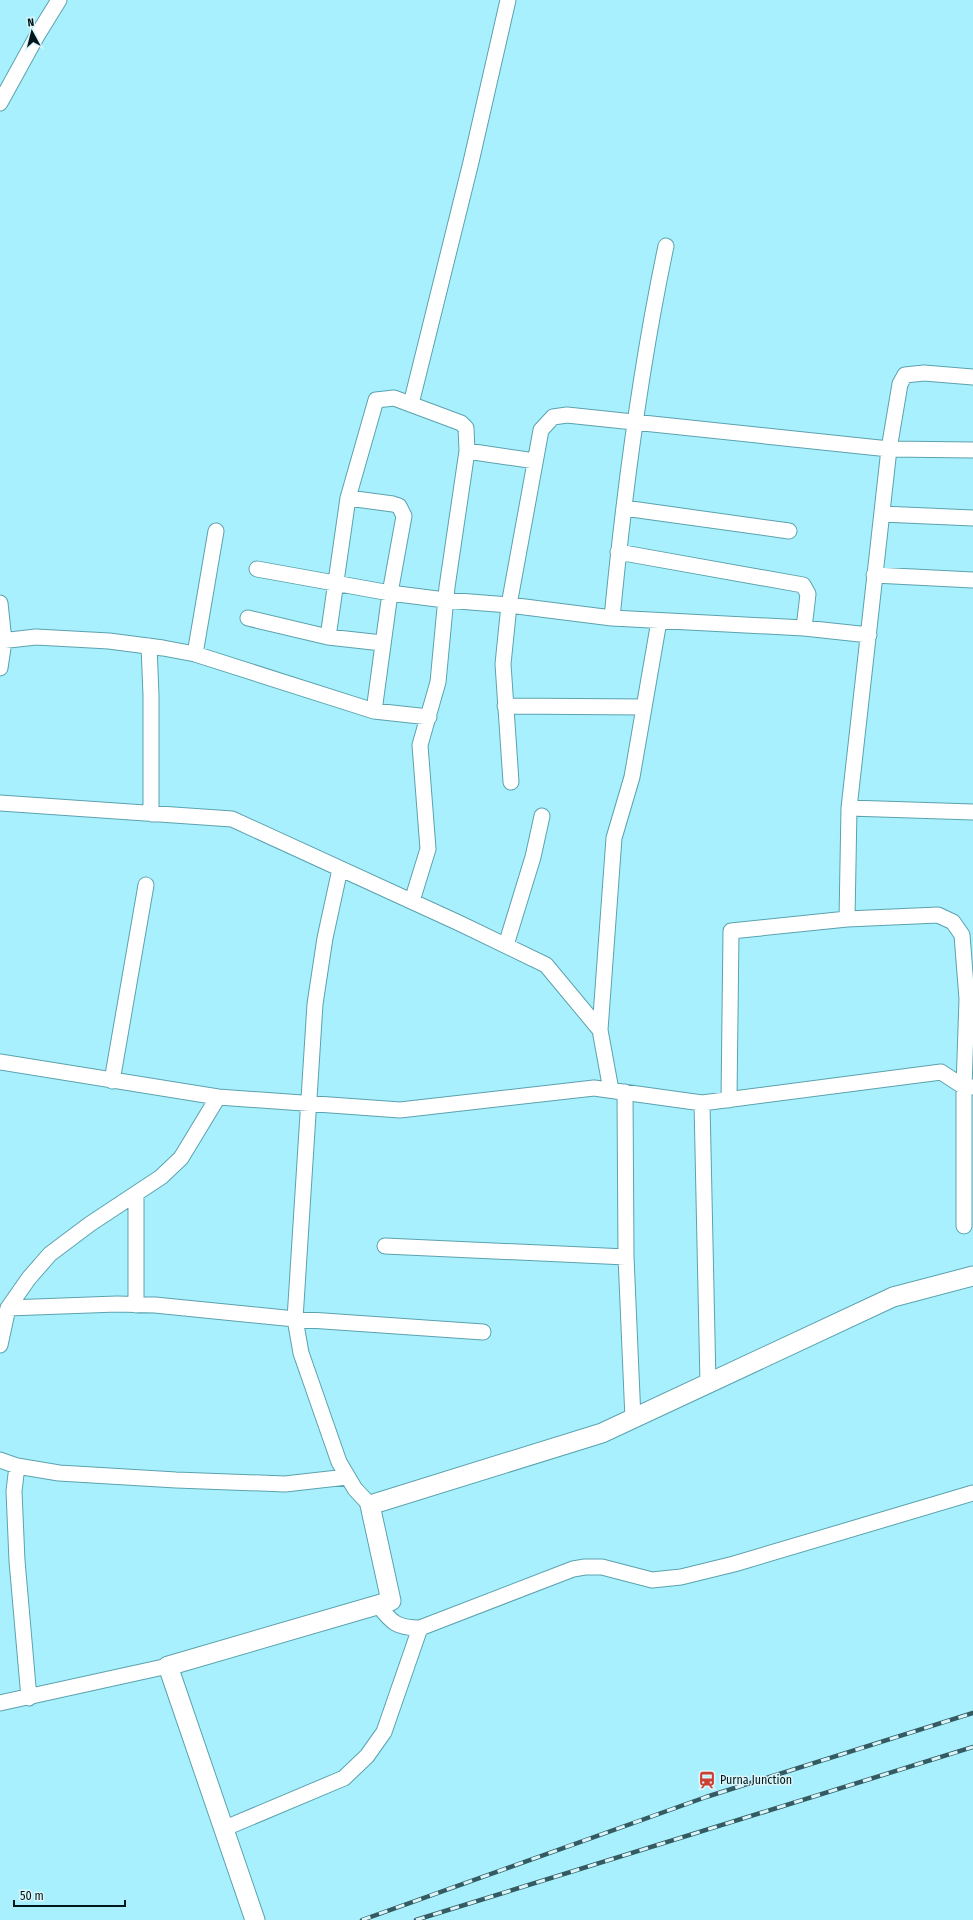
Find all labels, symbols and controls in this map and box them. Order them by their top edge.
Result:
north arrow [12,12,52,52]
text: N [27,16,35,29]
station icon: Purna Junction [697,1770,717,1790]
place label: Purna Junction [720,1773,792,1787]
scale bar [14,1882,125,1908]
text: 50 m [20,1889,44,1903]

